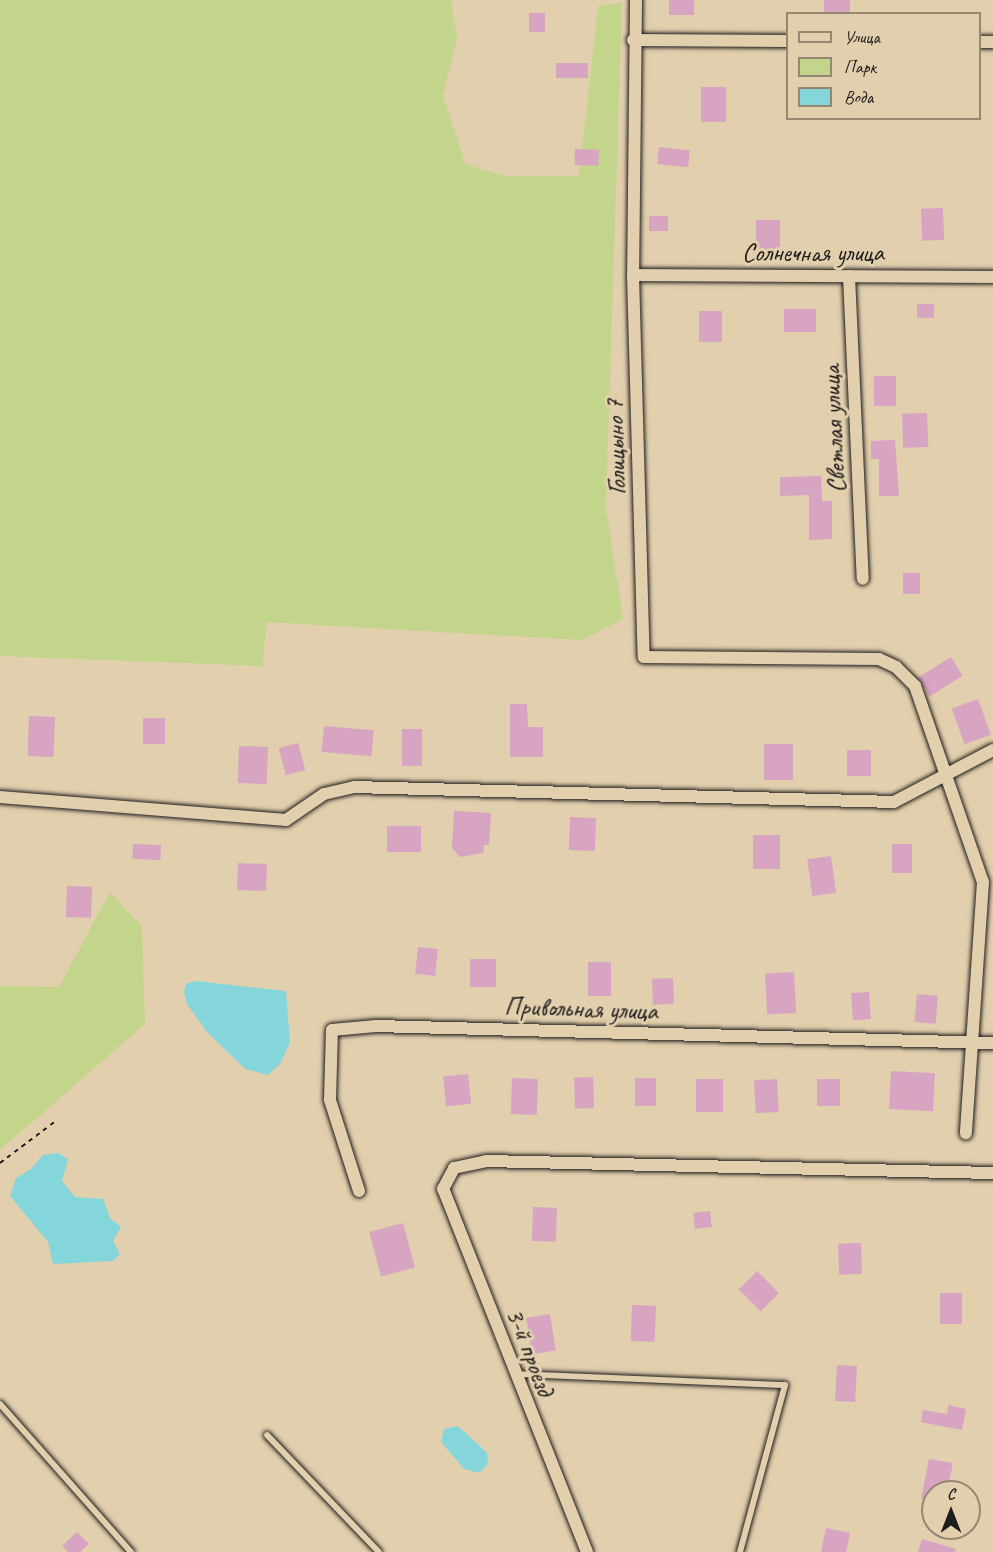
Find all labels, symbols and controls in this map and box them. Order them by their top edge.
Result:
legend [786,12,981,120]
text: Улица [844,26,880,48]
text: Парк [844,56,876,78]
text: Вода [844,86,873,108]
street label: Солнечная улица [741,237,885,269]
street label: Светлая улица [815,364,853,494]
street label: Голицыно 7 [599,399,633,495]
street label: Привольная улица [503,991,659,1027]
street label: 3-й проезд [499,1304,561,1400]
north arrow [921,1480,981,1540]
text: С [947,1484,955,1504]

